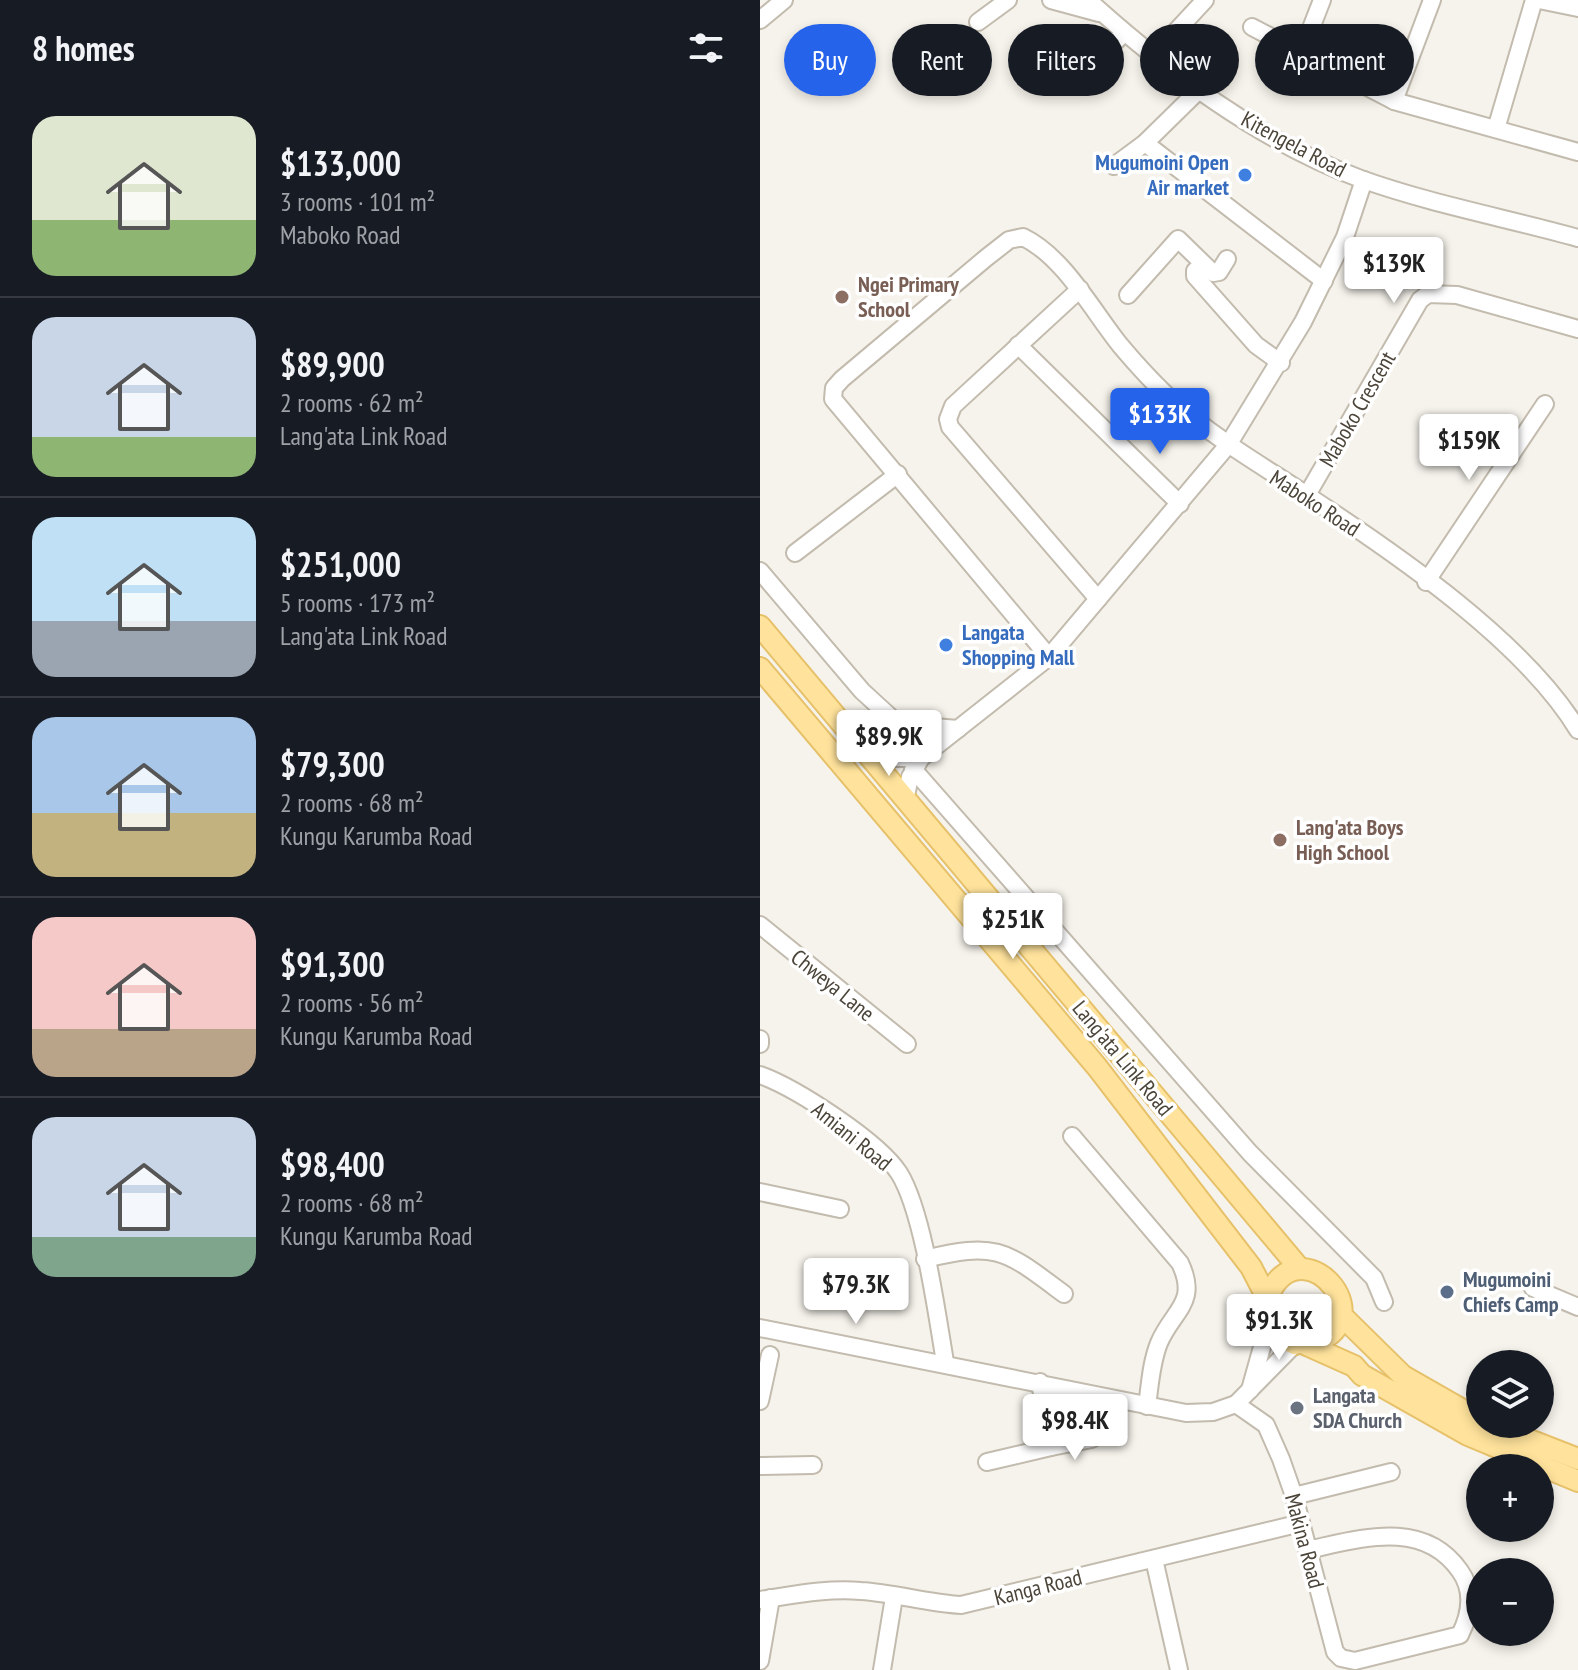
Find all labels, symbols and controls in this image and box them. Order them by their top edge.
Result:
chip: Buy [784,24,876,96]
chip: Rent [892,24,992,96]
chip: Filters [1008,24,1124,96]
chip: New [1140,24,1239,96]
chip: Apartment [1255,24,1414,96]
text: 8 homes [32,26,135,70]
icon: filters [684,26,728,70]
street label: Kitengela Road [1237,105,1351,183]
text: $133,000 [280,141,401,185]
icon: home [96,148,192,244]
place label: Mugumoini Open Air market [1095,148,1230,201]
marker: Mugumoini Open Air market [1236,166,1254,184]
text: 3 rooms · 101 m² [280,185,435,218]
text: Maboko Road [280,218,400,251]
pin: $139K [1338,237,1450,305]
text: $139K [1362,246,1426,279]
place label: Ngei Primary School [858,270,960,323]
marker: Ngei Primary School [833,288,851,306]
text: $89,900 [280,342,385,386]
street label: Maboko Crescent [1313,346,1401,472]
icon: home [96,349,192,445]
text: 2 rooms · 62 m² [280,386,424,419]
pin: $133K [1104,388,1216,456]
text: $133K [1128,397,1192,430]
pin: $159K [1413,414,1525,482]
text: Lang'ata Link Road [280,419,447,452]
text: $159K [1437,423,1501,456]
street label: Maboko Road [1265,464,1365,542]
text: $251,000 [280,542,401,586]
icon: home [96,549,192,645]
text: 5 rooms · 173 m² [280,586,435,619]
place label: Langata Shopping Mall [962,618,1075,671]
text: Lang'ata Link Road [280,619,447,652]
marker: Langata Shopping Mall [937,636,955,654]
pin: $89.9K [824,710,954,778]
text: $89.9K [855,719,923,752]
text: $79,300 [280,742,385,786]
icon: home [96,749,192,845]
text: 2 rooms · 68 m² [280,786,424,819]
place label: Lang'ata Boys High School [1296,813,1404,866]
text: Kungu Karumba Road [280,819,473,852]
marker: Lang'ata Boys High School [1271,831,1289,849]
pin: $251K [957,893,1069,961]
text: $251K [981,902,1045,935]
text: $91,300 [280,942,385,986]
street label: Chweya Lane [786,943,880,1027]
icon: home [96,949,192,1045]
text: 2 rooms · 56 m² [280,986,424,1019]
street label: Lang'ata Link Road [1067,995,1179,1121]
text: Kungu Karumba Road [280,1019,473,1052]
street label: Amiani Road [806,1095,898,1177]
text: $98,400 [280,1142,385,1186]
icon: home [96,1149,192,1245]
text: 2 rooms · 68 m² [280,1186,424,1219]
text: Kungu Karumba Road [280,1219,473,1252]
pin: $79.3K [791,1258,921,1326]
place label: Mugumoini Chiefs Camp [1463,1265,1559,1318]
text: $79.3K [822,1267,890,1300]
marker: Mugumoini Chiefs Camp [1438,1283,1456,1301]
pin: $91.3K [1214,1294,1344,1362]
text: $91.3K [1245,1303,1313,1336]
map controls [1466,1350,1554,1646]
button: layers [1466,1350,1554,1438]
place label: Langata SDA Church [1313,1381,1402,1434]
pin: $98.4K [1010,1394,1140,1462]
marker: Langata SDA Church [1288,1399,1306,1417]
text: $98.4K [1041,1403,1109,1436]
button: + [1466,1454,1554,1542]
street label: Makina Road [1279,1491,1331,1591]
button: − [1466,1558,1554,1646]
street label: Kanga Road [991,1563,1085,1611]

